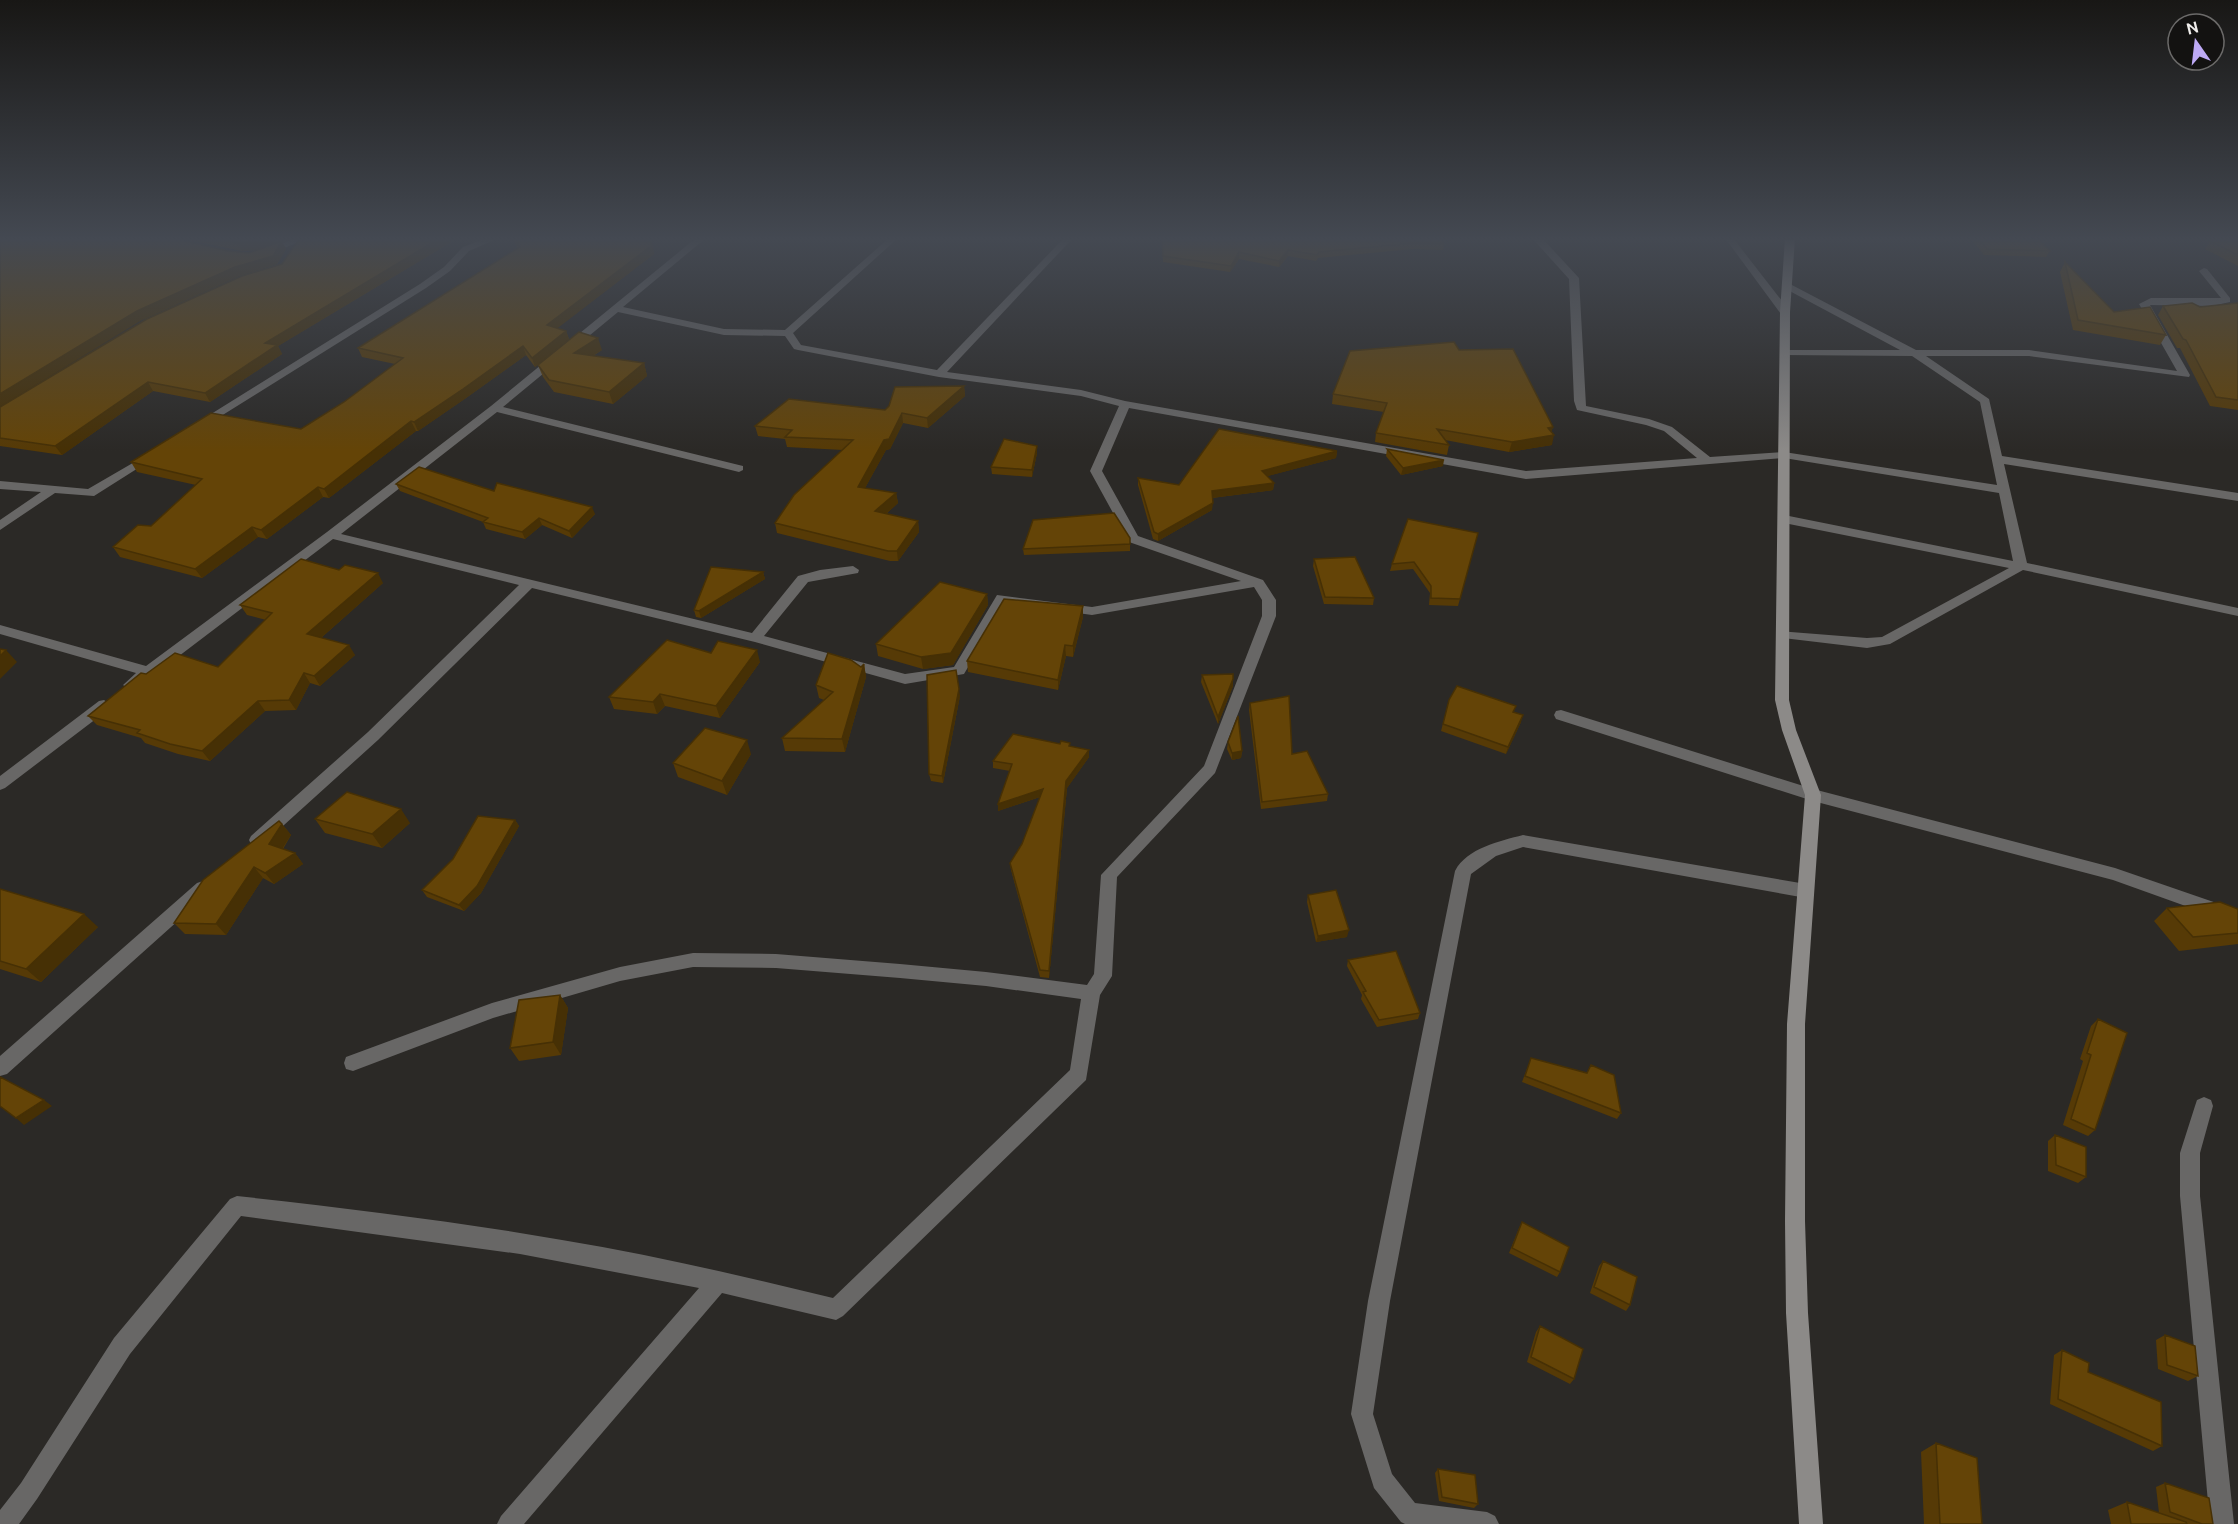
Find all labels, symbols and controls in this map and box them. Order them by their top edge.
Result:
north arrow [2166,12,2226,72]
text: N [2184,17,2200,38]

